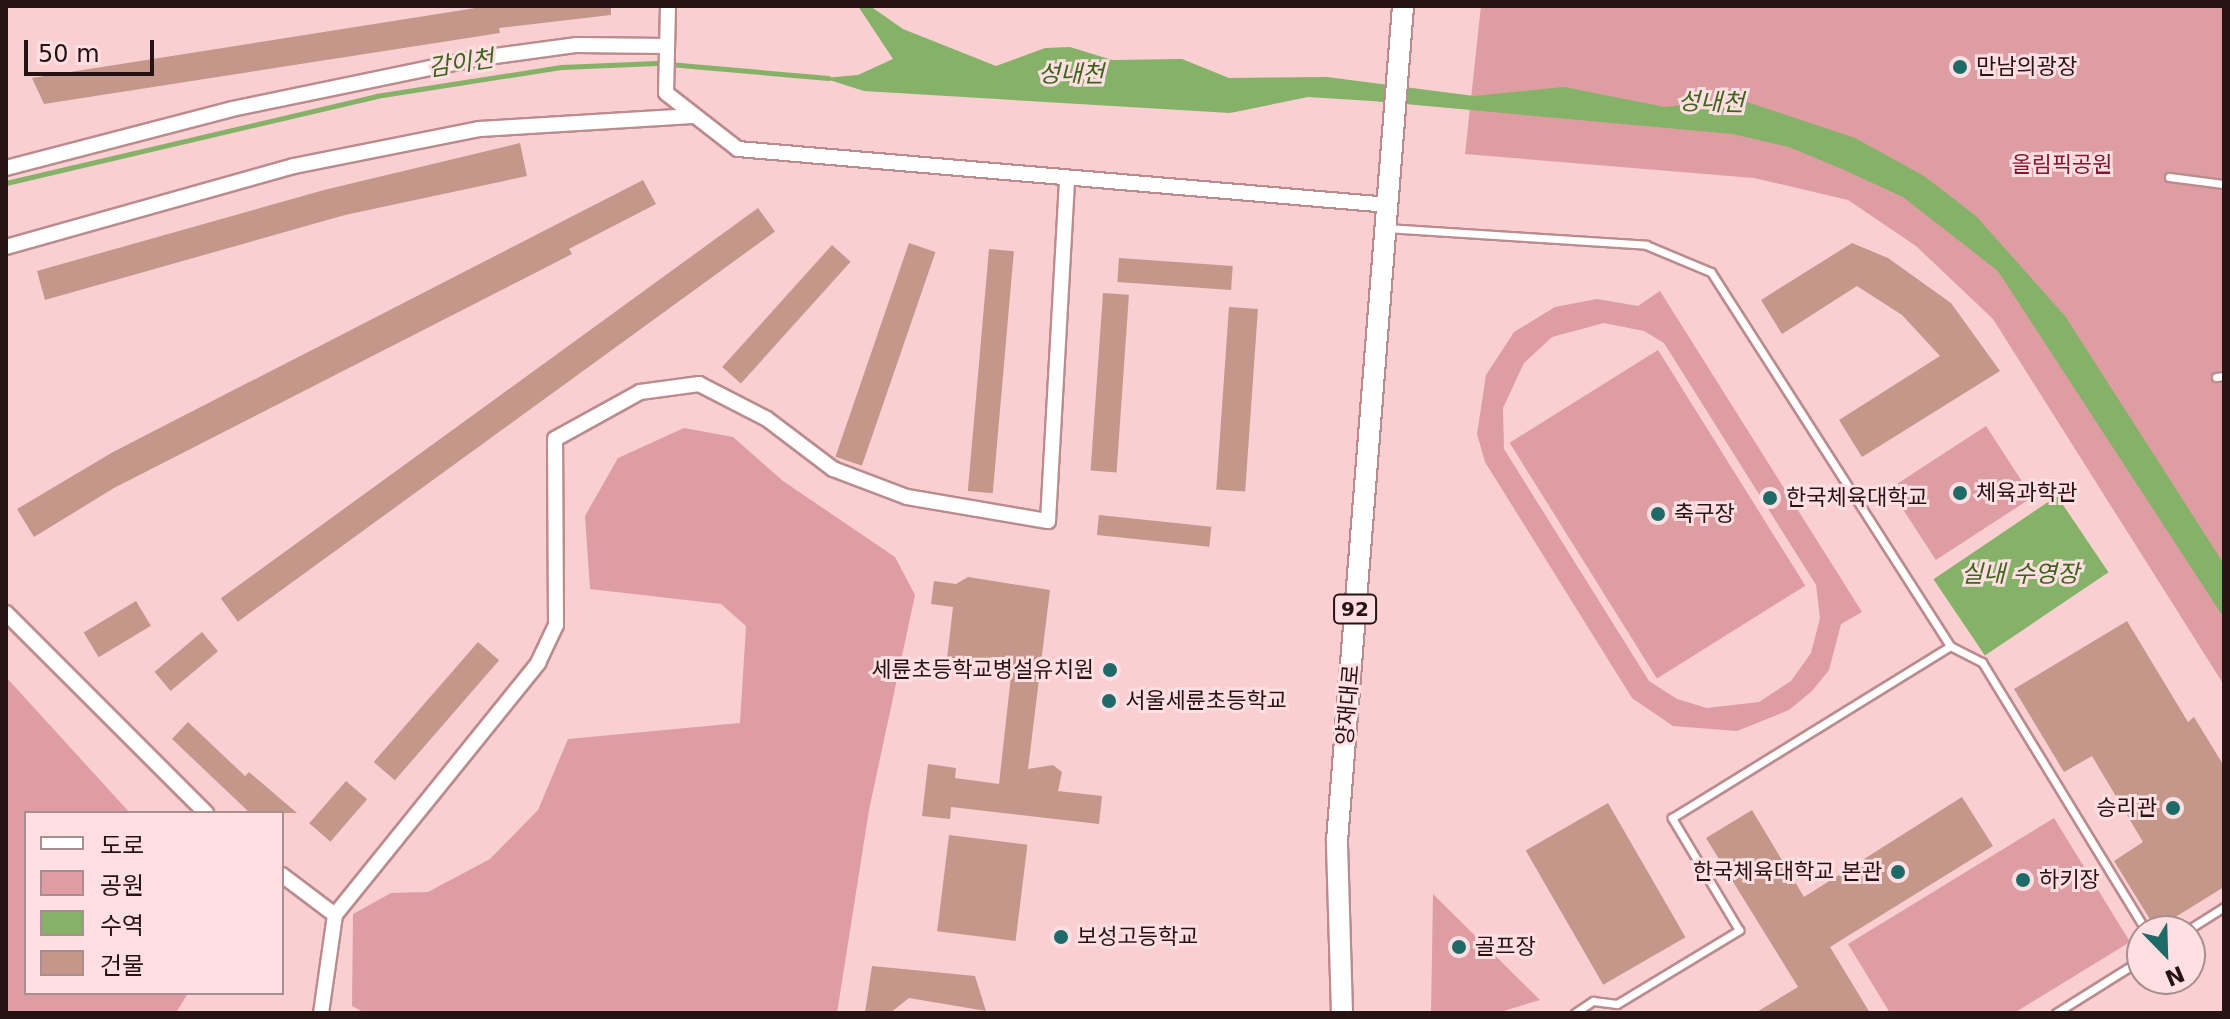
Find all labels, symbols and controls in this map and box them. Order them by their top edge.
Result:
scale bar [28,24,158,74]
text: 50 m [38,40,100,68]
water label: 감이천 [426,45,496,83]
place label: 만남의광장 [1976,54,2077,80]
marker: 만남의광장 [1951,58,1969,76]
water label: 성내천 [1038,61,1104,89]
water label: 성내천 [1678,88,1744,118]
park label: 올림픽공원 [2011,152,2113,178]
place label: 체육과학관 [1976,480,2077,506]
marker: 체육과학관 [1951,484,1969,502]
place label: 한국체육대학교 [1786,485,1928,511]
marker: 한국체육대학교 [1761,489,1779,507]
place label: 축구장 [1674,501,1735,527]
marker: 축구장 [1649,505,1667,523]
water label: 실내 수영장 [1961,561,2079,589]
road number: 92 [1333,593,1377,625]
place label: 세륜초등학교병설유치원 [871,657,1094,683]
marker: 세륜초등학교병설유치원 [1101,661,1119,679]
street label: 양재대로 [1331,664,1365,746]
place label: 서울세륜초등학교 [1125,688,1287,714]
marker: 서울세륜초등학교 [1100,692,1118,710]
place label: 승리관 [2096,795,2157,821]
marker: 승리관 [2164,799,2182,817]
legend [24,811,284,995]
text: 도로 [100,832,144,860]
place label: 한국체육대학교 본관 [1693,859,1882,885]
marker: 한국체육대학교 본관 [1889,863,1907,881]
place label: 하키장 [2039,867,2100,893]
marker: 하키장 [2014,871,2032,889]
text: 공원 [100,872,144,900]
text: 수역 [100,912,144,940]
north arrow [2126,915,2206,995]
place label: 보성고등학교 [1077,924,1198,950]
marker: 보성고등학교 [1052,928,1070,946]
place label: 골프장 [1475,934,1536,960]
marker: 골프장 [1450,938,1468,956]
text: 건물 [100,952,144,980]
text: N [2161,961,2188,991]

